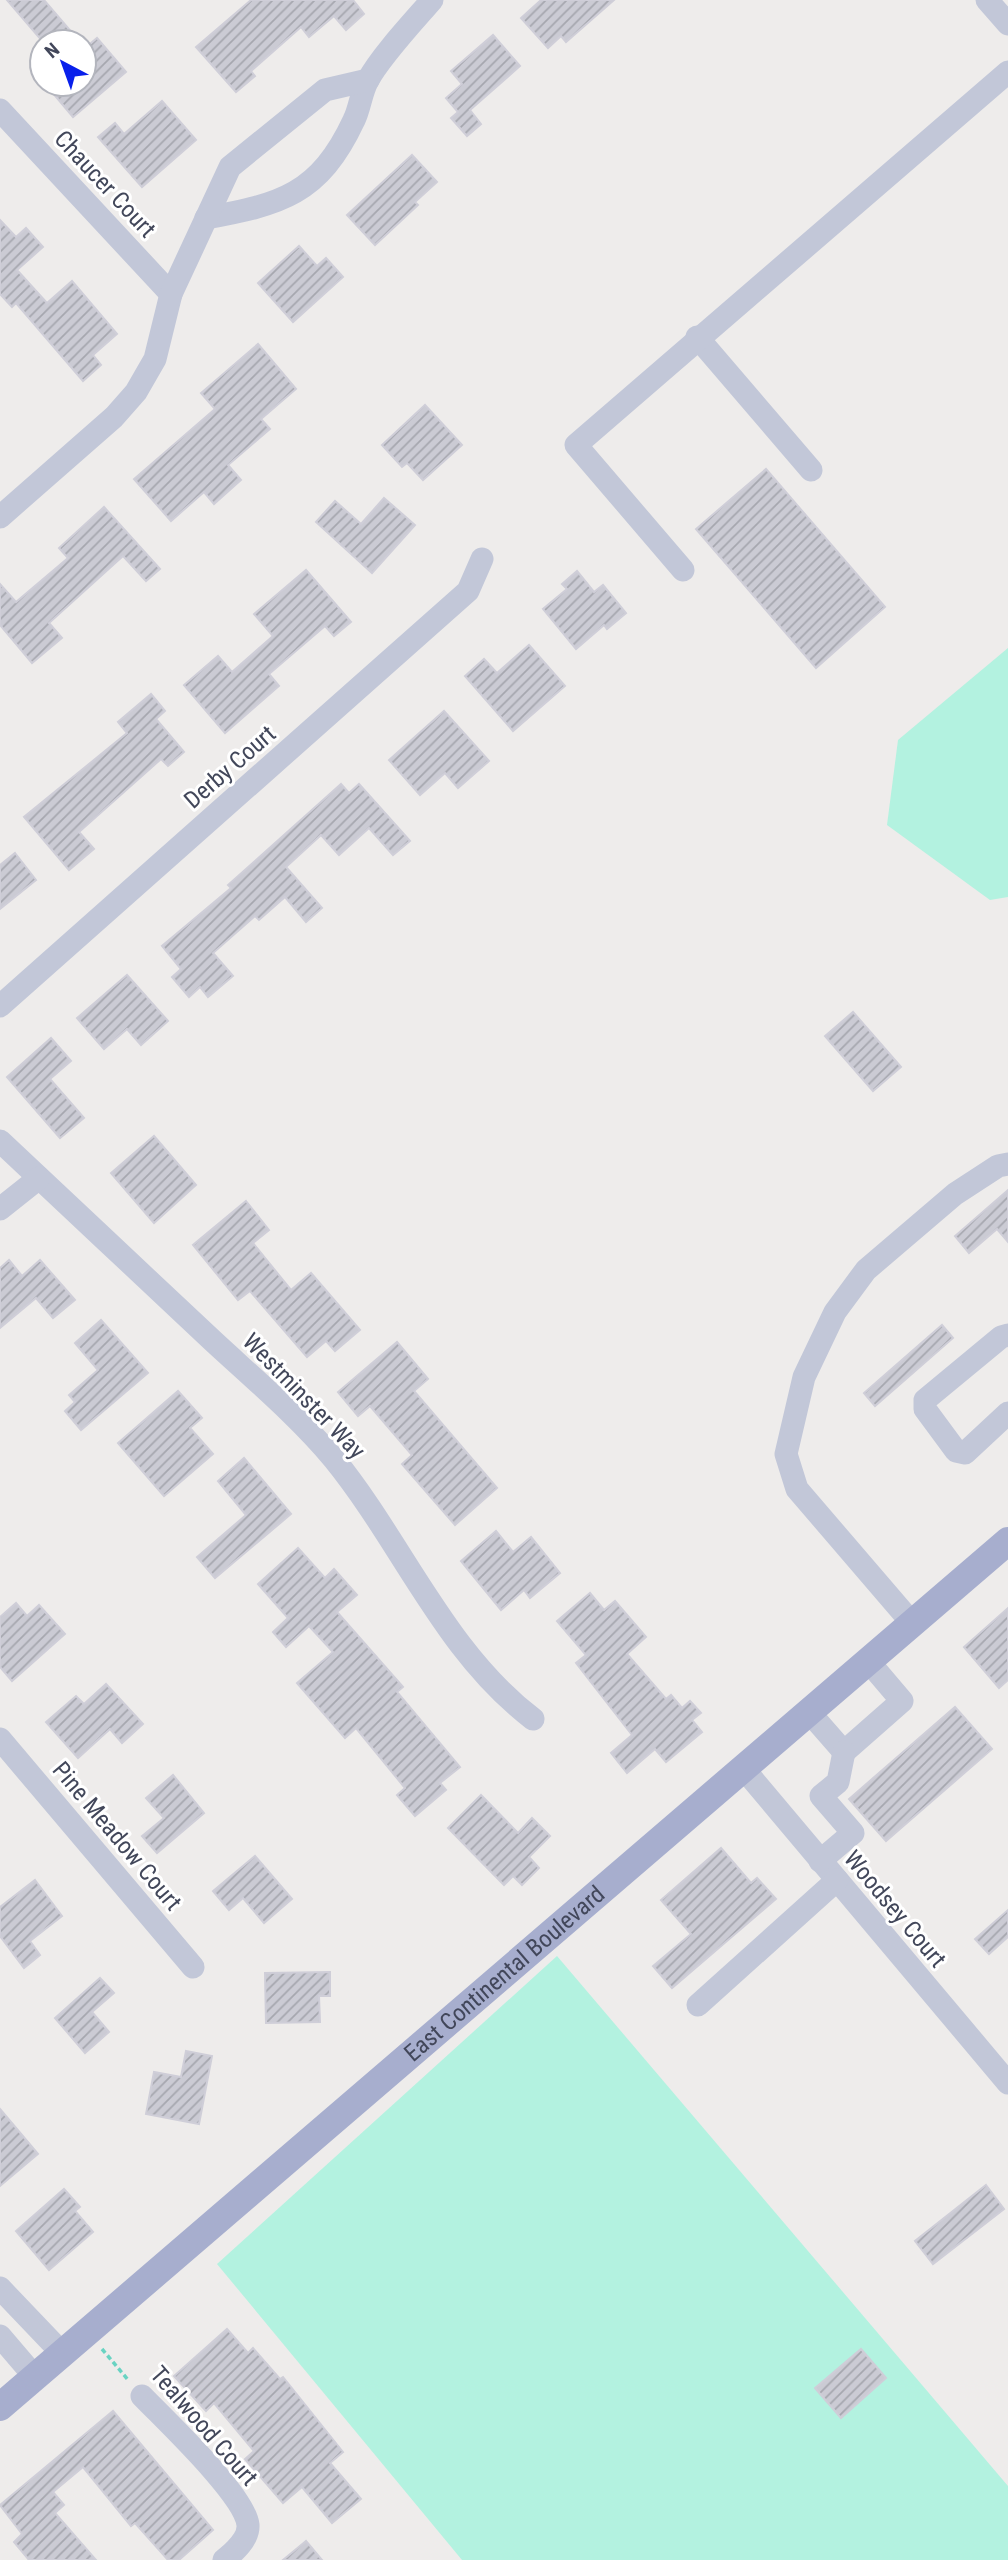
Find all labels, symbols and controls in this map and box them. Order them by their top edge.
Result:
north arrow [28,28,98,98]
text: N [40,38,64,63]
street label: Chaucer Court [48,125,162,243]
street label: Derby Court [179,720,281,814]
street label: Westminster Way [237,1327,371,1465]
street label: Pine Meadow Court [47,1756,187,1916]
street label: Woodsey Court [838,1845,952,1973]
street label: East Continental Boulevard [399,1880,610,2067]
street label: Tealwood Court [145,2361,263,2491]

